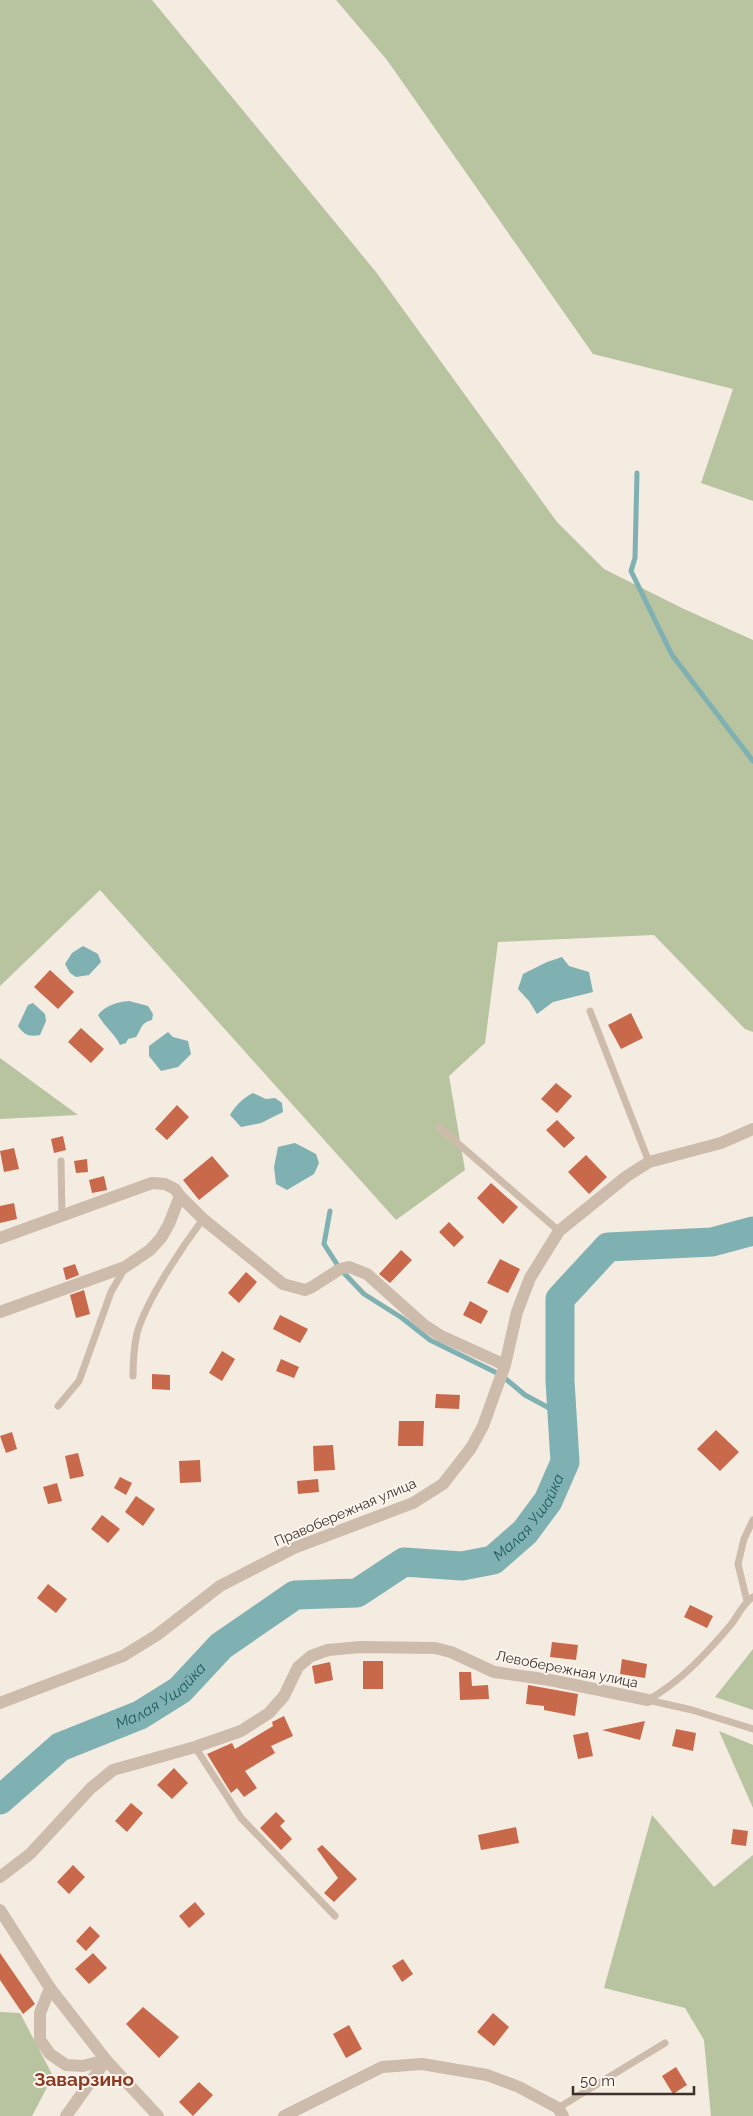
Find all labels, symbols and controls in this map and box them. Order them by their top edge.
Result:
water label: Малая Ушайка [490,1471,568,1565]
street label: Правобережная улица [272,1475,418,1549]
street label: Левобережная улица [494,1647,640,1691]
water label: Малая Ушайка [113,1659,210,1733]
scale bar [573,2064,694,2096]
district label: Заварзино [34,2068,134,2090]
text: 50 m [580,2072,615,2090]

